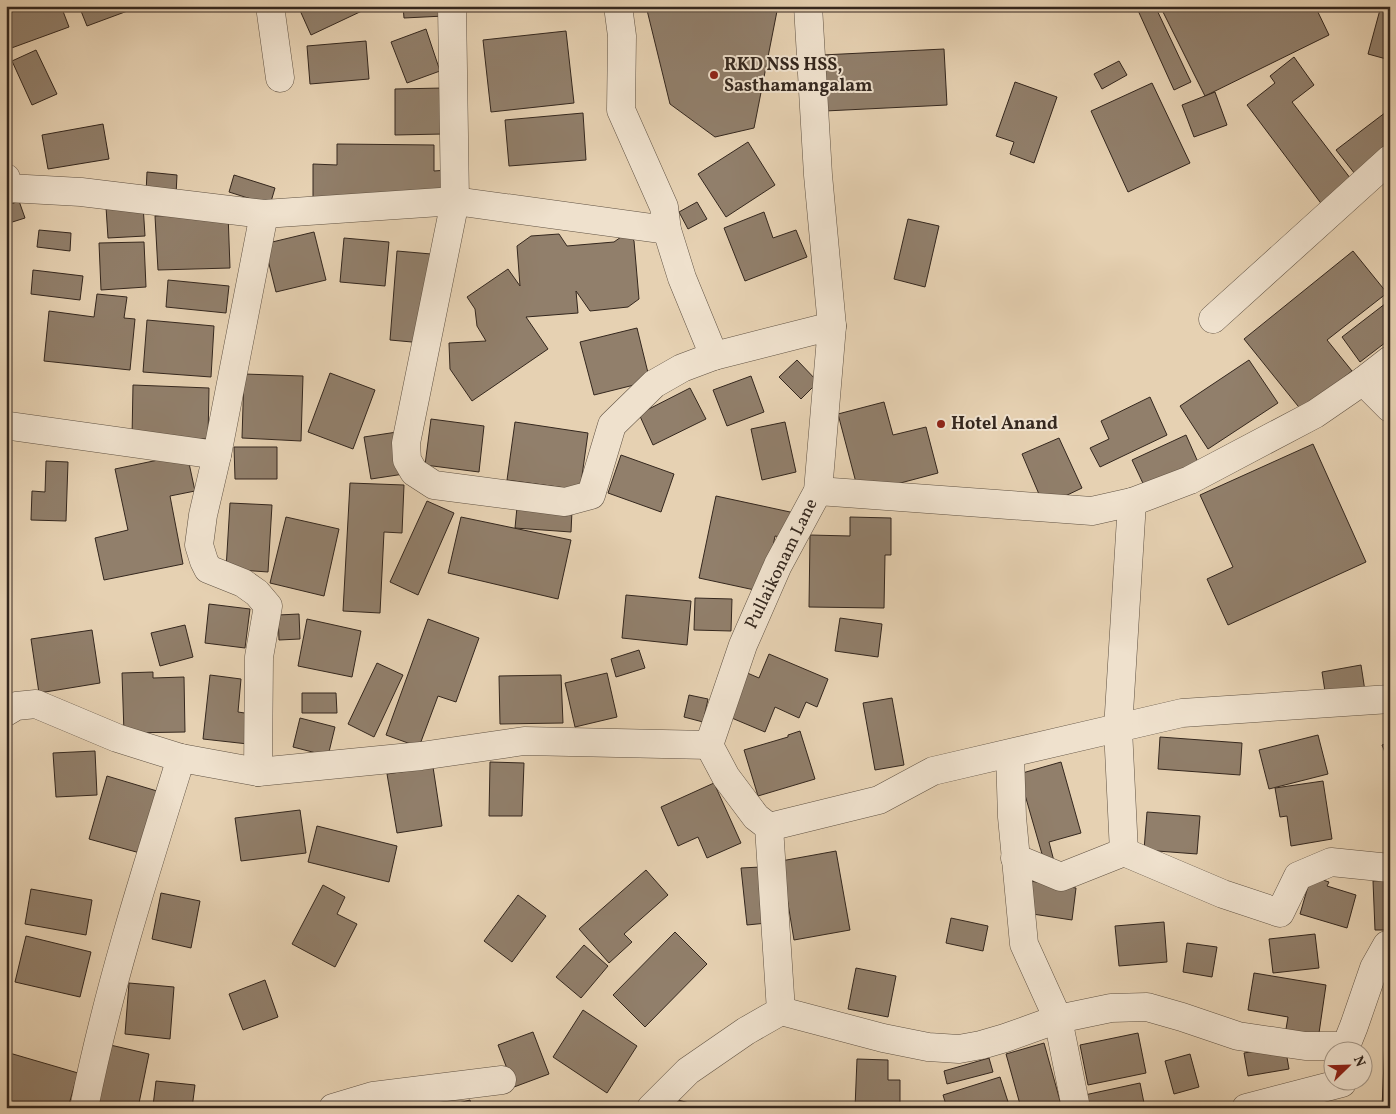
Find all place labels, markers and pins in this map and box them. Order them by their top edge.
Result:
place label: RKD NSS HSS, Sasthamangalam [724,53,873,99]
marker: RKD NSS HSS, Sasthamangalam [708,69,720,81]
place label: Hotel Anand [951,412,1058,437]
marker: Hotel Anand [935,418,947,430]

